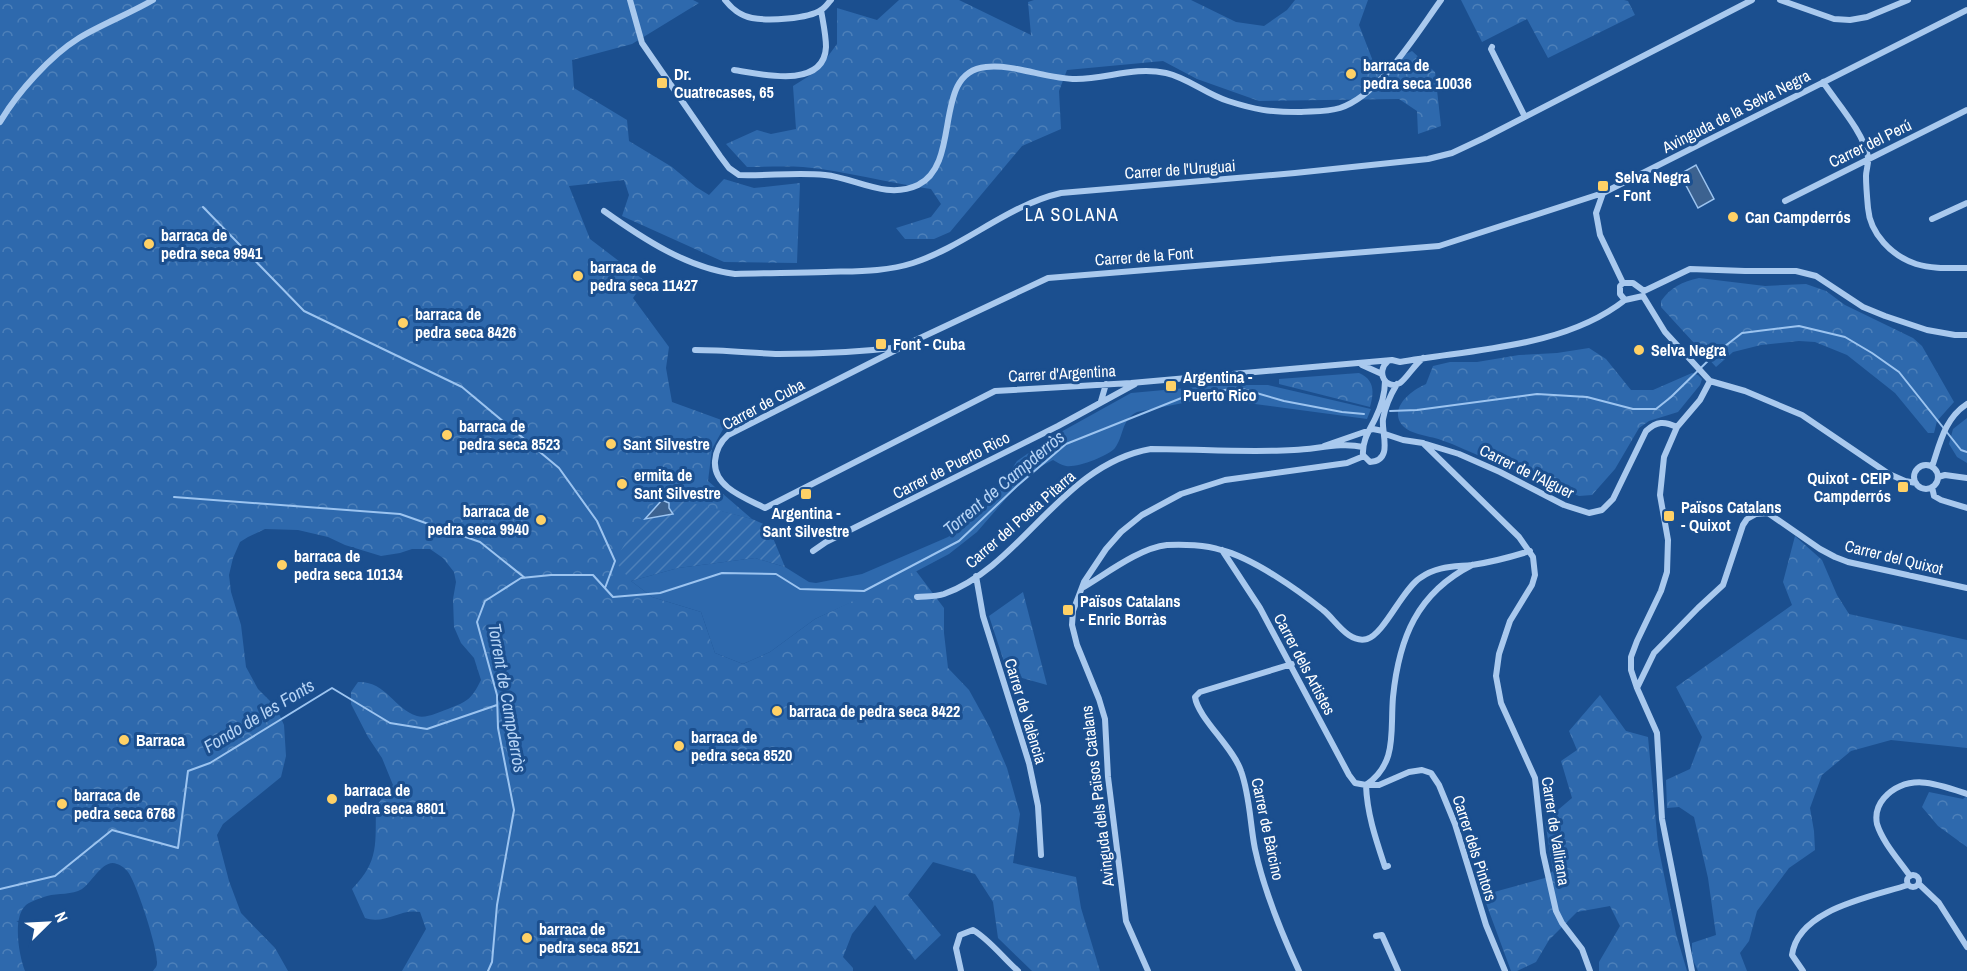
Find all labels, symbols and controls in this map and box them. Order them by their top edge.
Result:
place label: barraca de pedra seca 10036 [1363,54,1472,94]
place label: Dr. Cuatrecases, 65 [674,63,774,103]
street label: Avinguda de la Selva Negra [1657,64,1814,158]
marker: barraca de pedra seca 10036 [1344,67,1358,81]
marker: Dr. Cuatrecases, 65 [655,76,669,90]
street label: Carrer del Perú [1825,113,1915,173]
street label: Carrer de l'Uruguai [1124,154,1236,184]
place label: Selva Negra - Font [1615,166,1691,206]
marker: Selva Negra - Font [1596,179,1610,193]
district label: LA SOLANA [1025,202,1119,227]
place label: Can Campderrós [1745,206,1851,228]
marker: Can Campderrós [1726,210,1740,224]
place label: barraca de pedra seca 9941 [161,224,263,264]
marker: barraca de pedra seca 9941 [142,237,156,251]
street label: Carrer de la Font [1094,242,1194,270]
place label: barraca de pedra seca 11427 [590,256,698,296]
marker: barraca de pedra seca 11427 [571,269,585,283]
place label: barraca de pedra seca 8426 [415,303,516,343]
marker: barraca de pedra seca 8426 [396,316,410,330]
place label: Font - Cuba [893,333,966,355]
marker: Font - Cuba [874,337,888,351]
place label: Selva Negra [1651,339,1727,361]
marker: Selva Negra [1632,343,1646,357]
street label: Carrer d'Argentina [1008,359,1117,387]
place label: Argentina - Puerto Rico [1183,366,1257,406]
street label: Carrer de Cuba [718,373,809,435]
marker: Argentina - Puerto Rico [1164,379,1178,393]
place label: barraca de pedra seca 8523 [459,415,560,455]
water label: Torrent de Campderròs [938,424,1070,541]
street label: Carrer de Puerto Rico [889,426,1013,504]
marker: barraca de pedra seca 8523 [440,428,454,442]
place label: Sant Silvestre [623,433,710,455]
marker: Sant Silvestre [604,437,618,451]
street label: Carrer de l'Alguer [1476,439,1578,504]
place label: ermita de Sant Silvestre [634,464,721,504]
street label: Carrer del Poeta Pitarra [960,465,1080,573]
place label: Quixot - CEIP Campderrós [1807,467,1891,507]
marker: ermita de Sant Silvestre [615,477,629,491]
marker: Quixot - CEIP Campderrós [1896,480,1910,494]
marker: Argentina - Sant Silvestre [799,487,813,501]
place label: Països Catalans - Quixot [1681,496,1782,536]
place label: barraca de pedra seca 9940 [428,500,529,540]
place label: Argentina - Sant Silvestre [763,502,849,542]
marker: Països Catalans - Quixot [1662,509,1676,523]
marker: barraca de pedra seca 9940 [534,513,548,527]
street label: Carrer del Quixot [1843,534,1946,580]
place label: barraca de pedra seca 10134 [294,545,403,585]
marker: barraca de pedra seca 10134 [275,558,289,572]
place label: Països Catalans - Enric Borràs [1080,590,1181,630]
marker: Països Catalans - Enric Borràs [1061,603,1075,617]
street label: Carrer dels Artistes [1269,609,1341,719]
water label: Torrent de Campderròs [482,621,533,775]
street label: Carrer de València [1000,656,1053,767]
water label: Fondo de les Fonts [199,673,319,759]
place label: barraca de pedra seca 8422 [789,700,960,722]
marker: barraca de pedra seca 8422 [770,704,784,718]
street label: Avinguda dels Països Catalans [1075,704,1119,889]
place label: barraca de pedra seca 8520 [691,726,792,766]
place label: Barraca [136,729,186,751]
marker: Barraca [117,733,131,747]
marker: barraca de pedra seca 8520 [672,739,686,753]
street label: Carrer de Vallirana [1537,775,1576,888]
street label: Carrer de Bàrcino [1246,776,1290,882]
place label: barraca de pedra seca 8801 [344,779,446,819]
place label: barraca de pedra seca 6768 [74,784,175,824]
marker: barraca de pedra seca 8801 [325,792,339,806]
street label: Carrer dels Pintors [1448,792,1502,904]
marker: barraca de pedra seca 6768 [55,797,69,811]
north arrow [18,893,78,953]
text: N [50,908,74,926]
place label: barraca de pedra seca 8521 [539,918,641,958]
marker: barraca de pedra seca 8521 [520,931,534,945]

